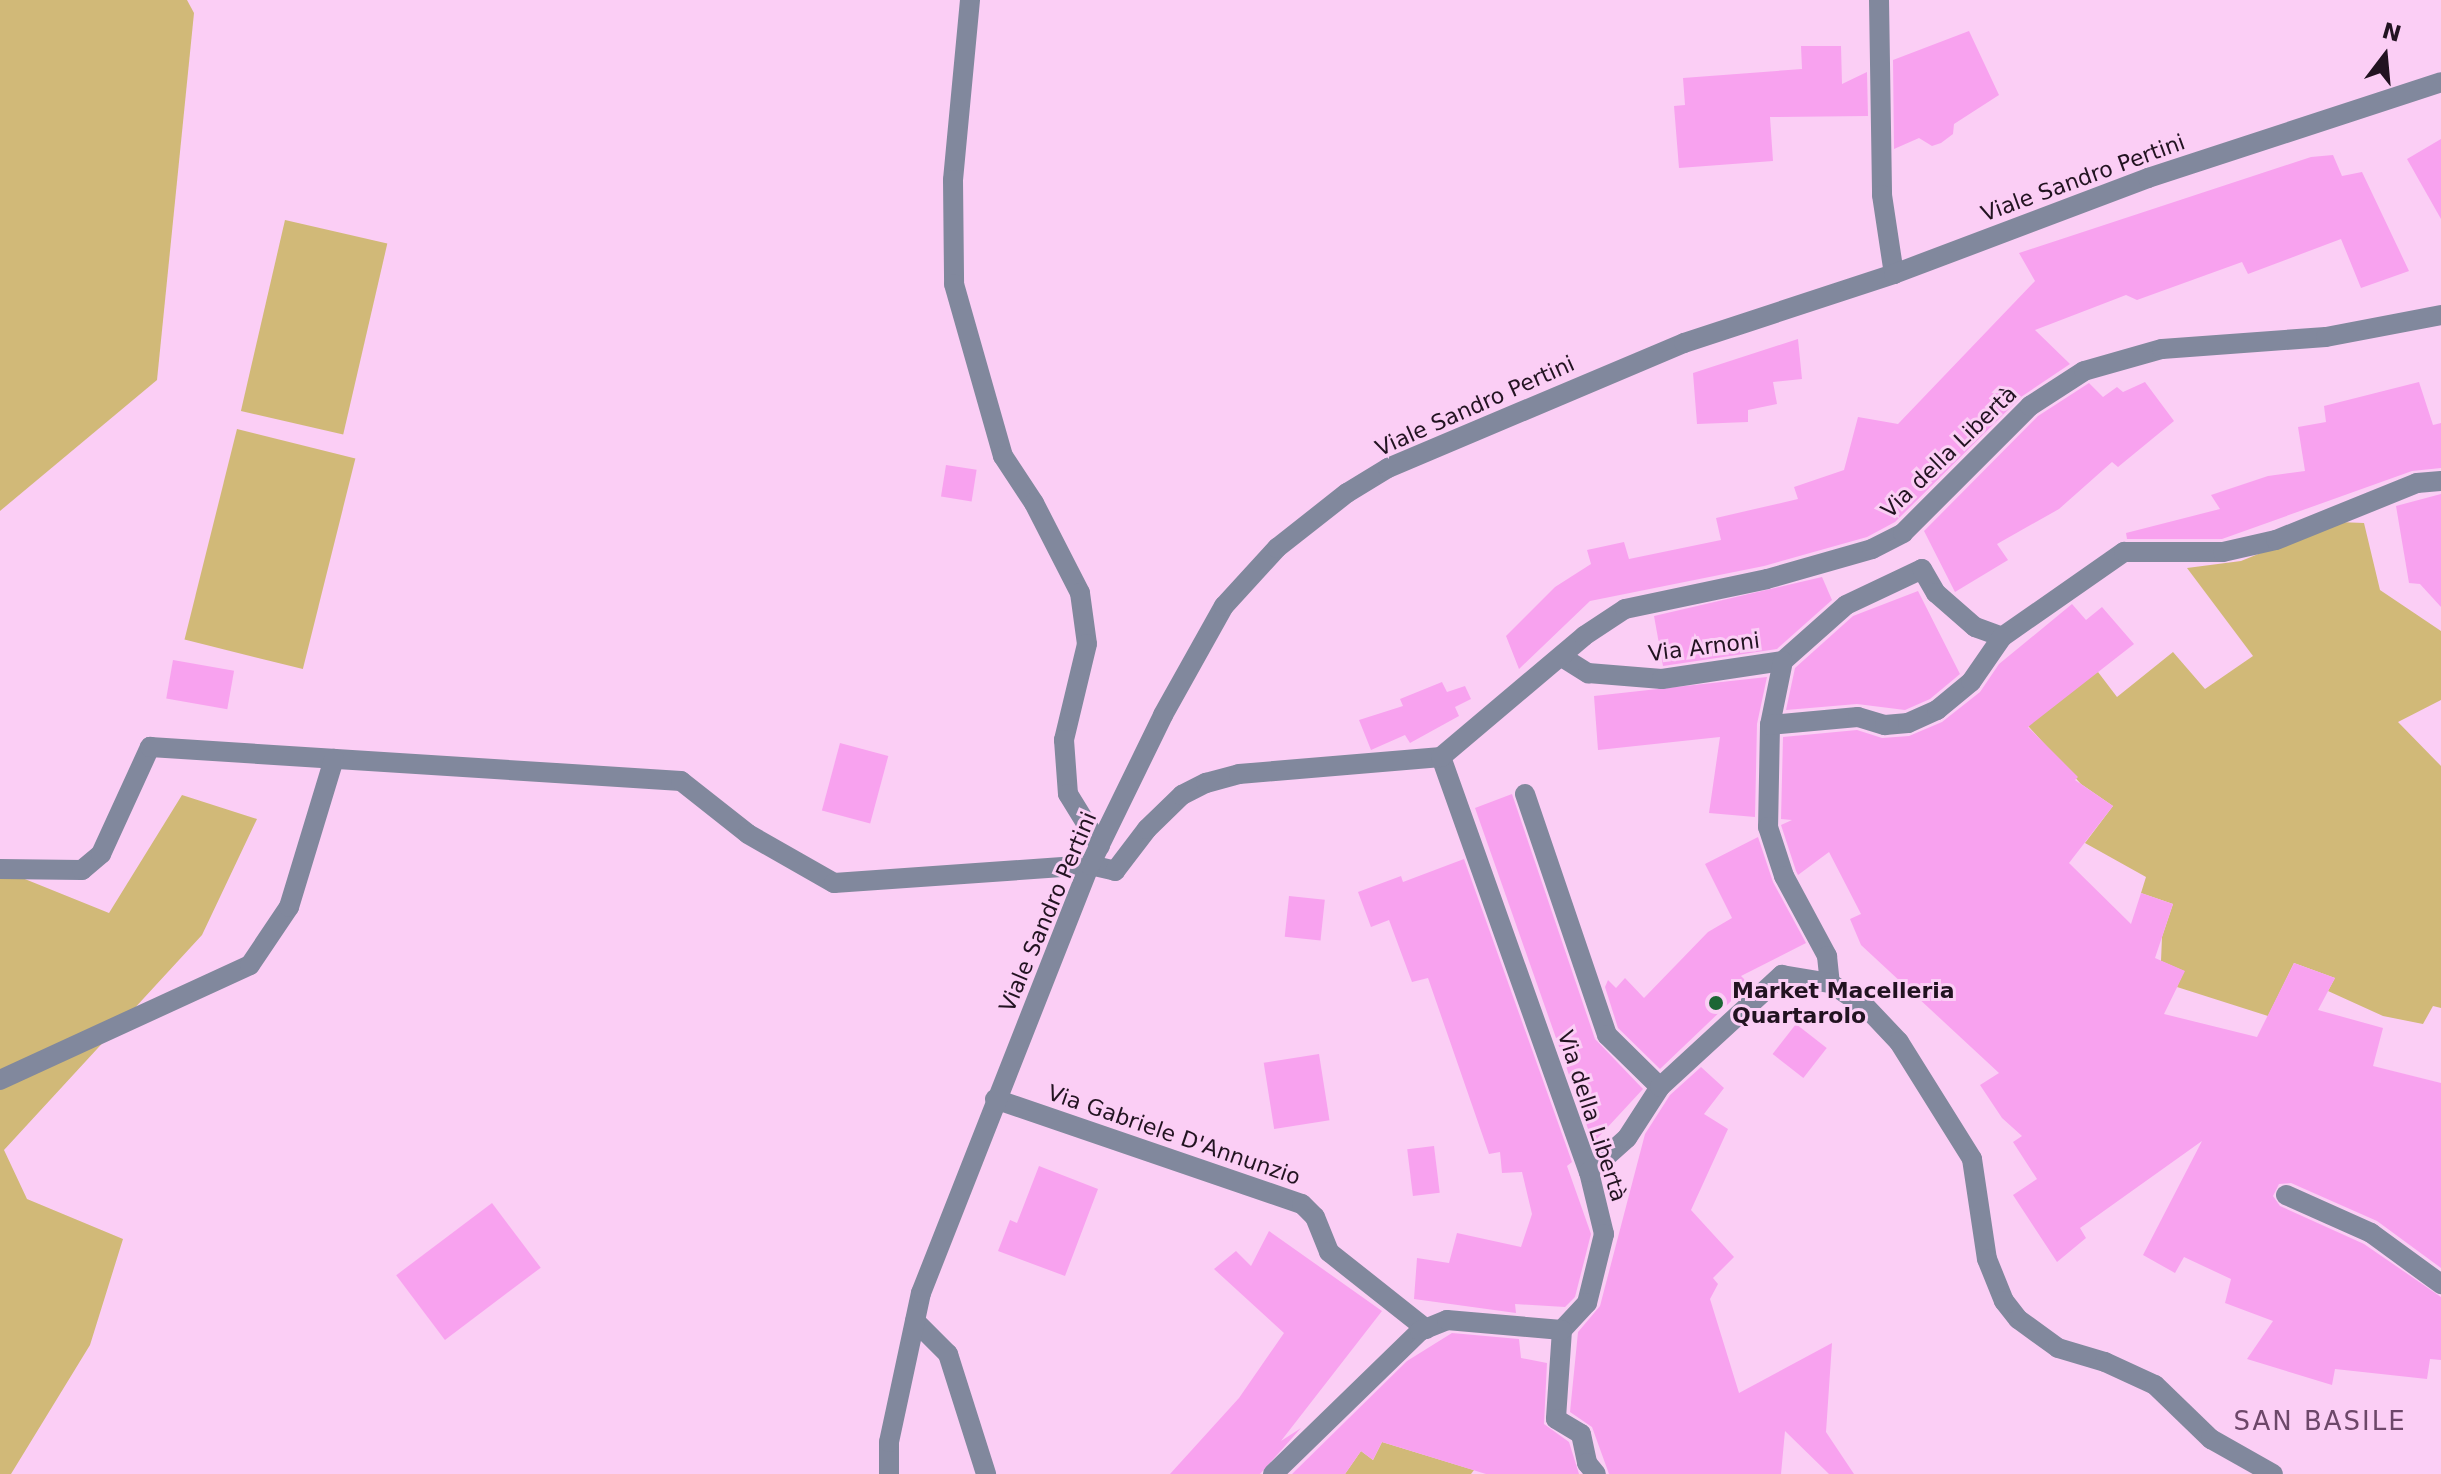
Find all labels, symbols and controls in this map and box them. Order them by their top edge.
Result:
north arrow [2345,16,2425,96]
text: N [2379,18,2404,47]
street label: Viale Sandro Pertini [1977,129,2189,227]
street label: Viale Sandro Pertini [1371,350,1579,462]
street label: Via della Libertà [1876,381,2022,523]
street label: Via Arnoni [1647,627,1761,667]
street label: Viale Sandro Pertini [994,808,1102,1016]
place label: Market Macelleria Quartarolo [1732,977,1955,1028]
marker: Market Macelleria Quartarolo [1707,994,1725,1012]
street label: Via della Libertà [1552,1027,1632,1205]
street label: Via Gabriele D'Annunzio [1044,1079,1304,1191]
district label: SAN BASILE [2233,1406,2407,1438]

